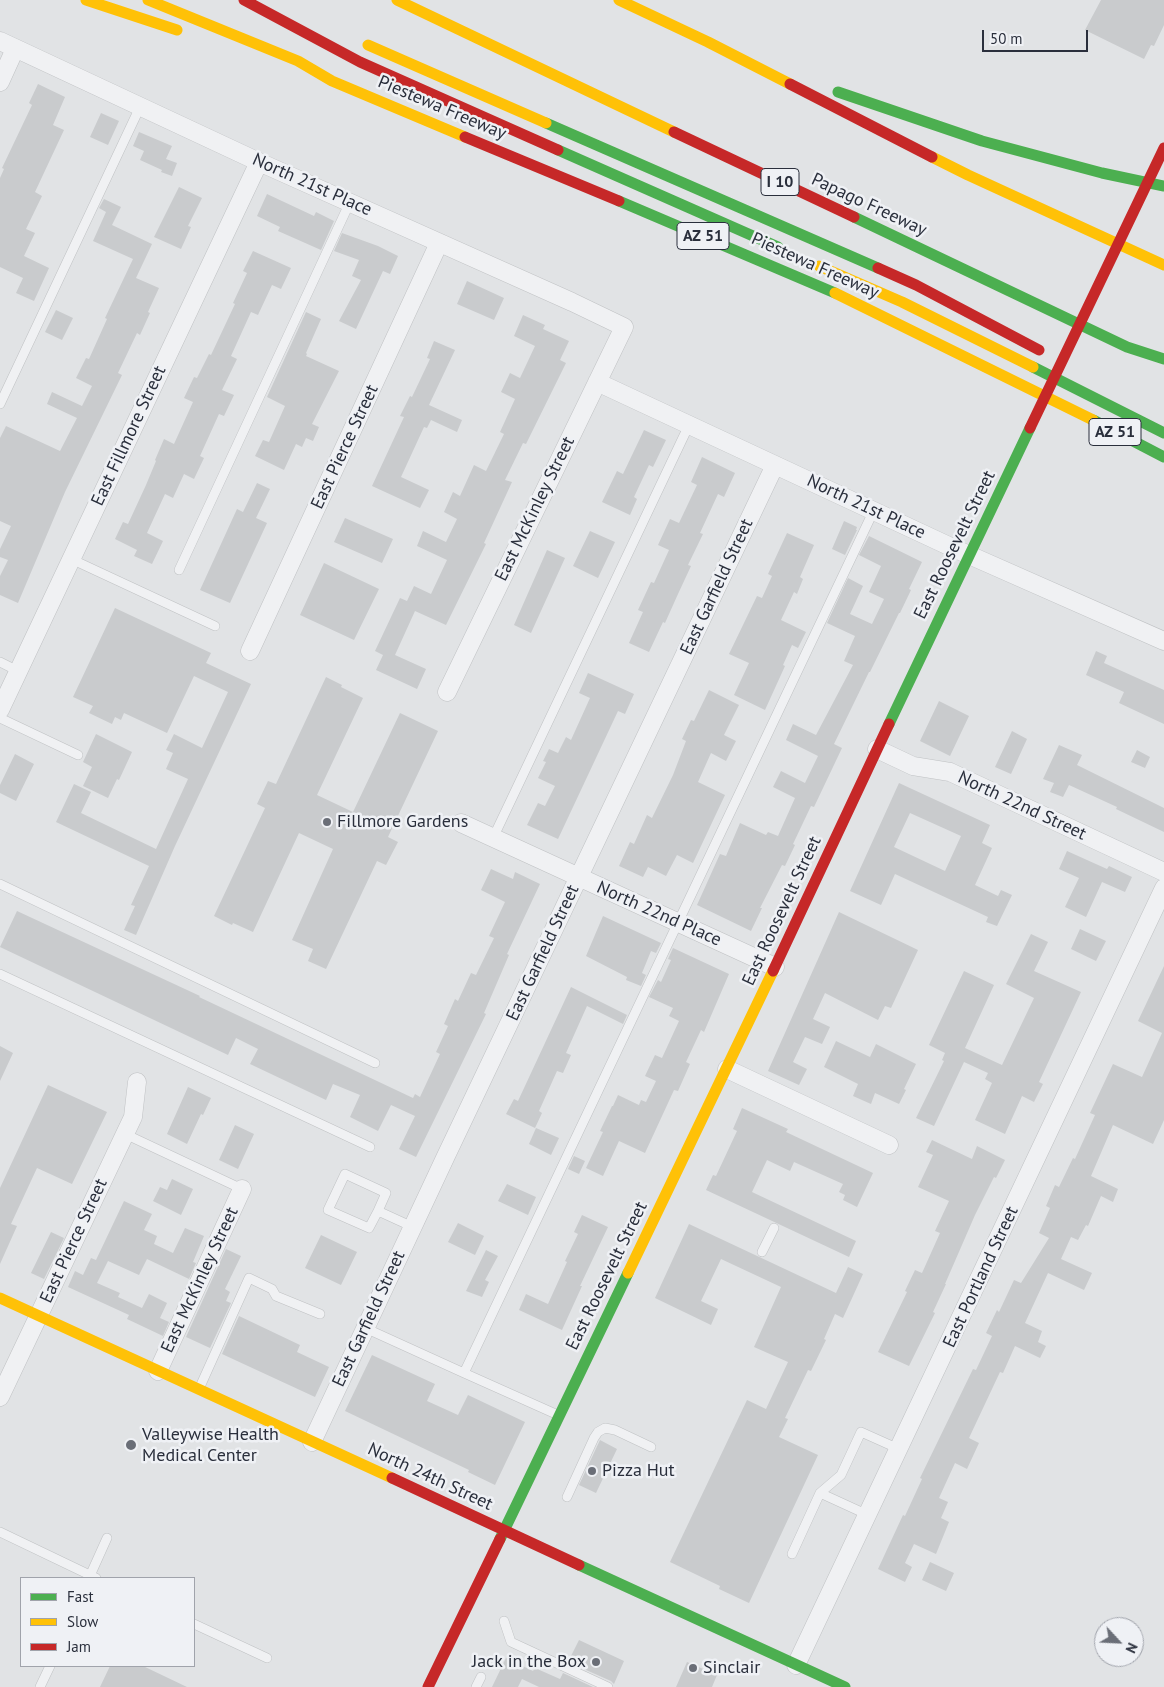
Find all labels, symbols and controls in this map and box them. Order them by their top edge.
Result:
scale bar [984,20,1090,52]
text: 50 m [990,29,1023,48]
street label: Piestewa Freeway [375,71,509,145]
street label: North 21st Place [249,149,375,221]
road number: I 10 [761,168,799,196]
street label: Papago Freeway [808,169,930,241]
road number: AZ 51 [677,222,729,250]
street label: Piestewa Freeway [748,228,882,304]
street label: East Fillmore Street [87,363,171,509]
street label: East Pierce Street [307,381,383,513]
road number: AZ 51 [1089,418,1141,446]
street label: East McKinley Street [491,433,579,585]
street label: East Roosevelt Street [910,467,1000,623]
street label: North 21st Place [803,470,929,544]
street label: East Garfield Street [676,516,758,658]
street label: North 22nd Street [954,767,1090,845]
place label: Fillmore Gardens [337,811,468,833]
marker: Fillmore Gardens [321,816,333,828]
street label: East Roosevelt Street [738,833,826,989]
street label: North 22nd Place [593,877,725,951]
street label: East Garfield Street [502,882,584,1024]
street label: East Pierce Street [36,1175,112,1307]
street label: East Roosevelt Street [562,1198,652,1354]
street label: East Portland Street [939,1203,1023,1351]
street label: East McKinley Street [157,1204,243,1356]
street label: East Garfield Street [328,1248,410,1390]
place label: Valleywise Health Medical Center [142,1424,279,1466]
marker: Valleywise Health Medical Center [124,1438,138,1452]
street label: North 24th Street [364,1439,496,1515]
place label: Pizza Hut [602,1460,675,1482]
marker: Pizza Hut [586,1465,598,1477]
legend [20,1577,195,1667]
text: Fast [67,1587,94,1606]
text: Slow [67,1612,98,1631]
north arrow [1094,1617,1144,1667]
text: Jam [67,1637,91,1656]
text: N [1122,1640,1142,1656]
place label: Jack in the Box [472,1651,586,1673]
marker: Jack in the Box [590,1656,602,1668]
place label: Sinclair [703,1657,760,1679]
marker: Sinclair [687,1662,699,1674]

